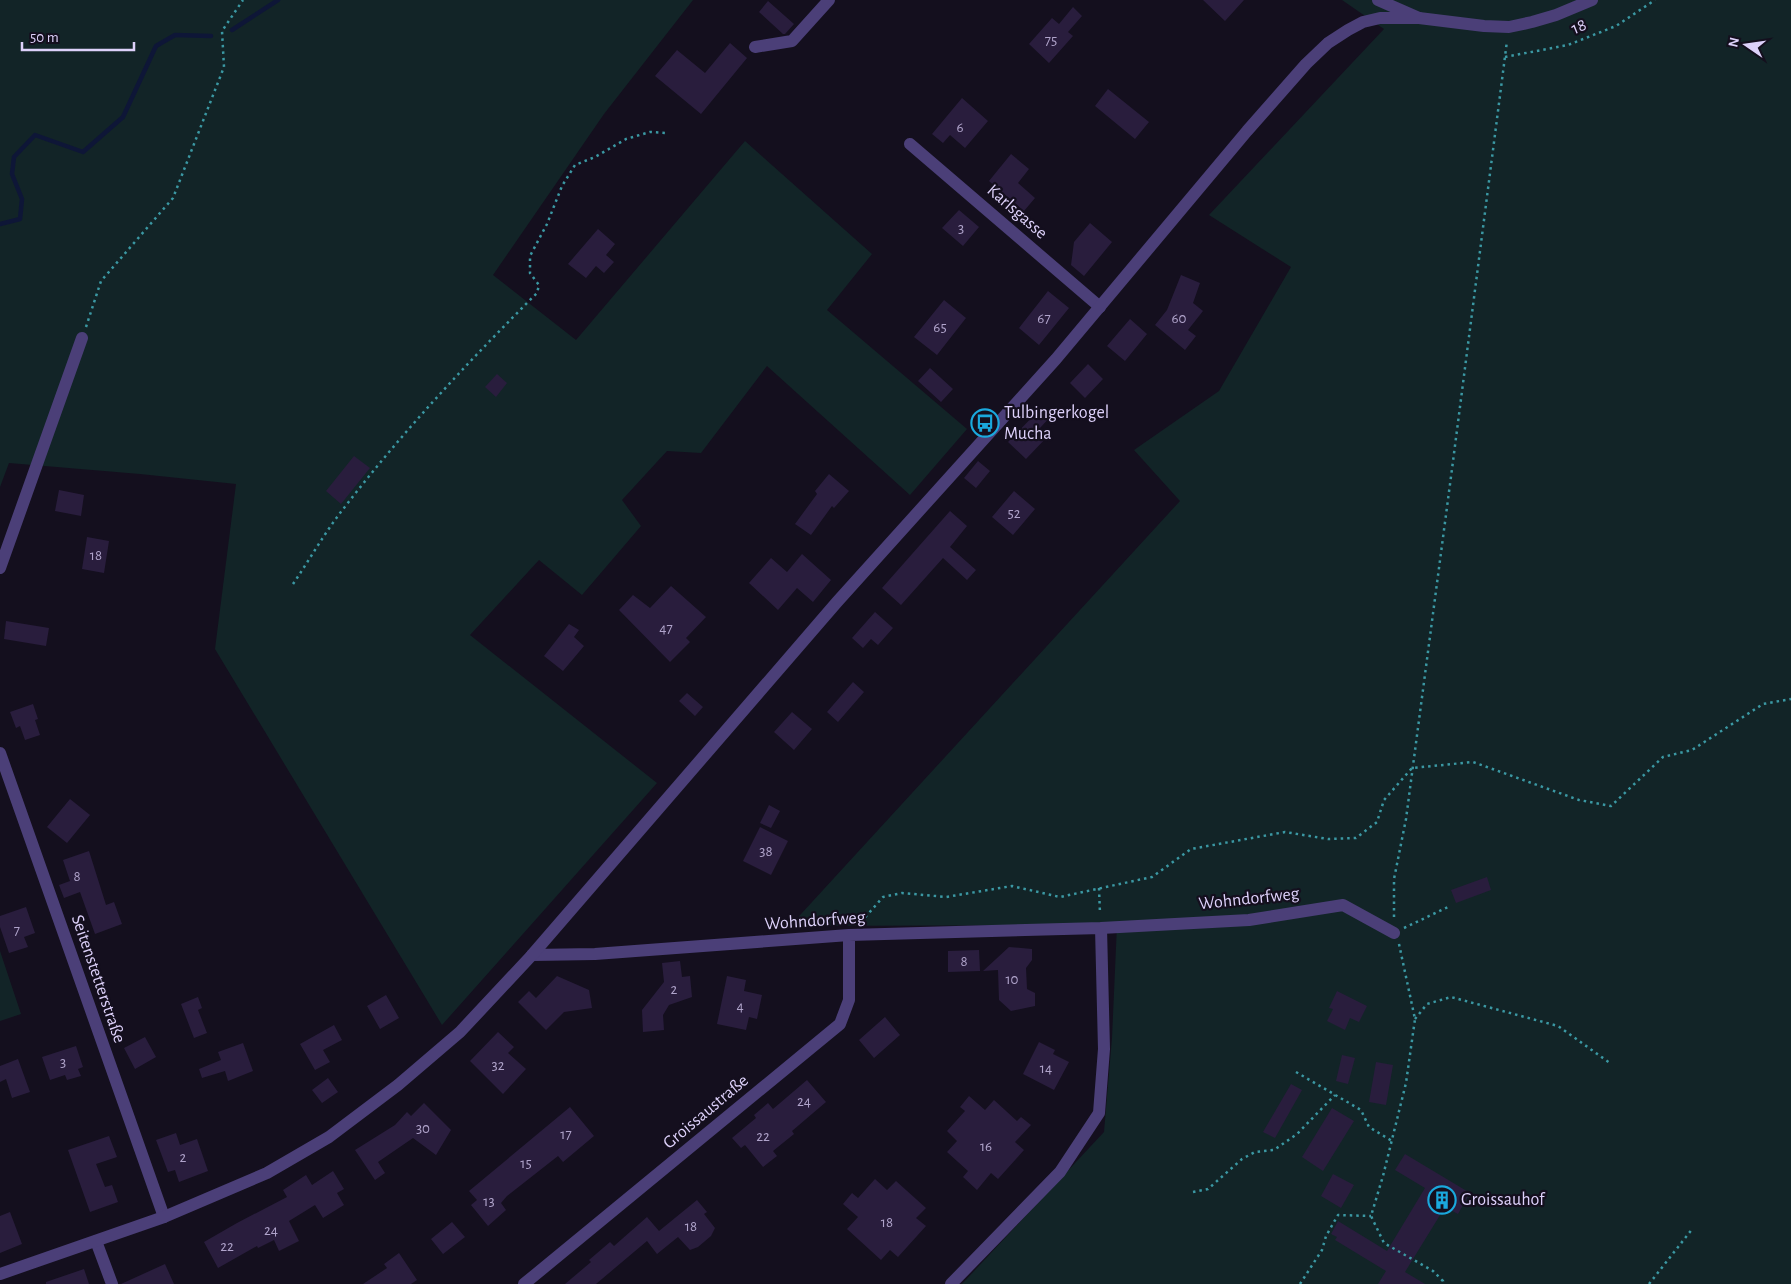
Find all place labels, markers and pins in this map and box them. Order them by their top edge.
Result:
place label: Tulbingerkogel Mucha [1004,404,1109,443]
bus stop icon: Tulbingerkogel Mucha [970,408,1000,438]
building icon: Groissauhof [1427,1185,1457,1215]
place label: Groissauhof [1461,1191,1546,1209]

